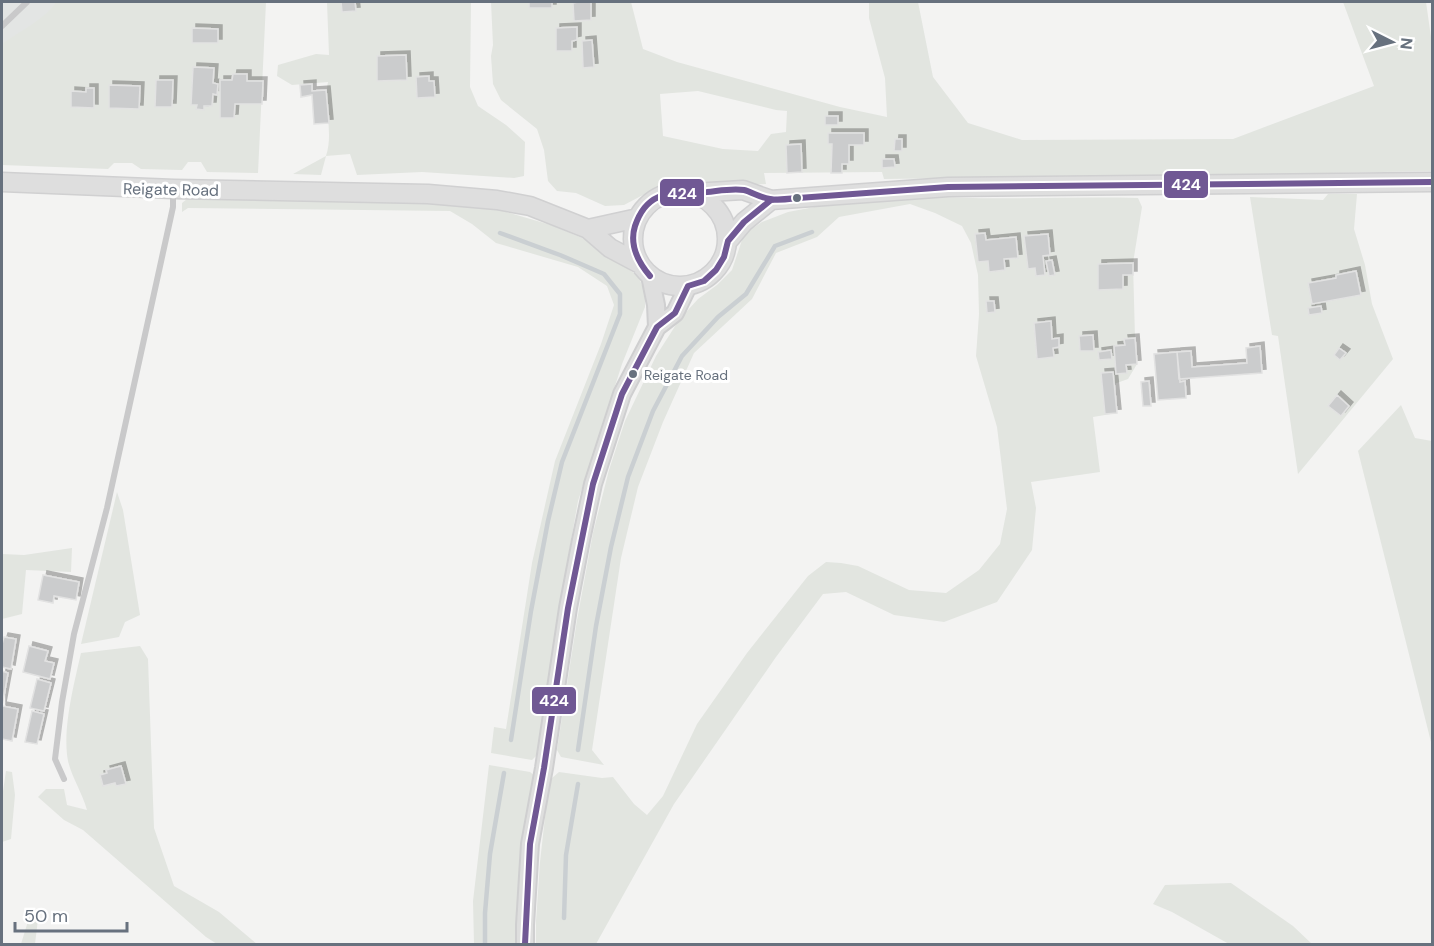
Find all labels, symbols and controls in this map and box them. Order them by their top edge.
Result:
north arrow [1362,12,1422,72]
text: N [1395,37,1417,50]
line badge: 424 [1163,170,1209,199]
text: 424 [1171,174,1201,195]
street label: Reigate Road [123,178,219,201]
line badge: 424 [659,178,705,207]
text: 424 [667,183,697,204]
unlabelled marker [791,192,803,204]
place label: Reigate Road [644,366,728,384]
marker: Reigate Road [627,368,639,380]
line badge: 424 [531,686,577,715]
text: 424 [539,690,569,711]
scale bar [15,895,128,933]
text: 50 m [24,904,68,928]

